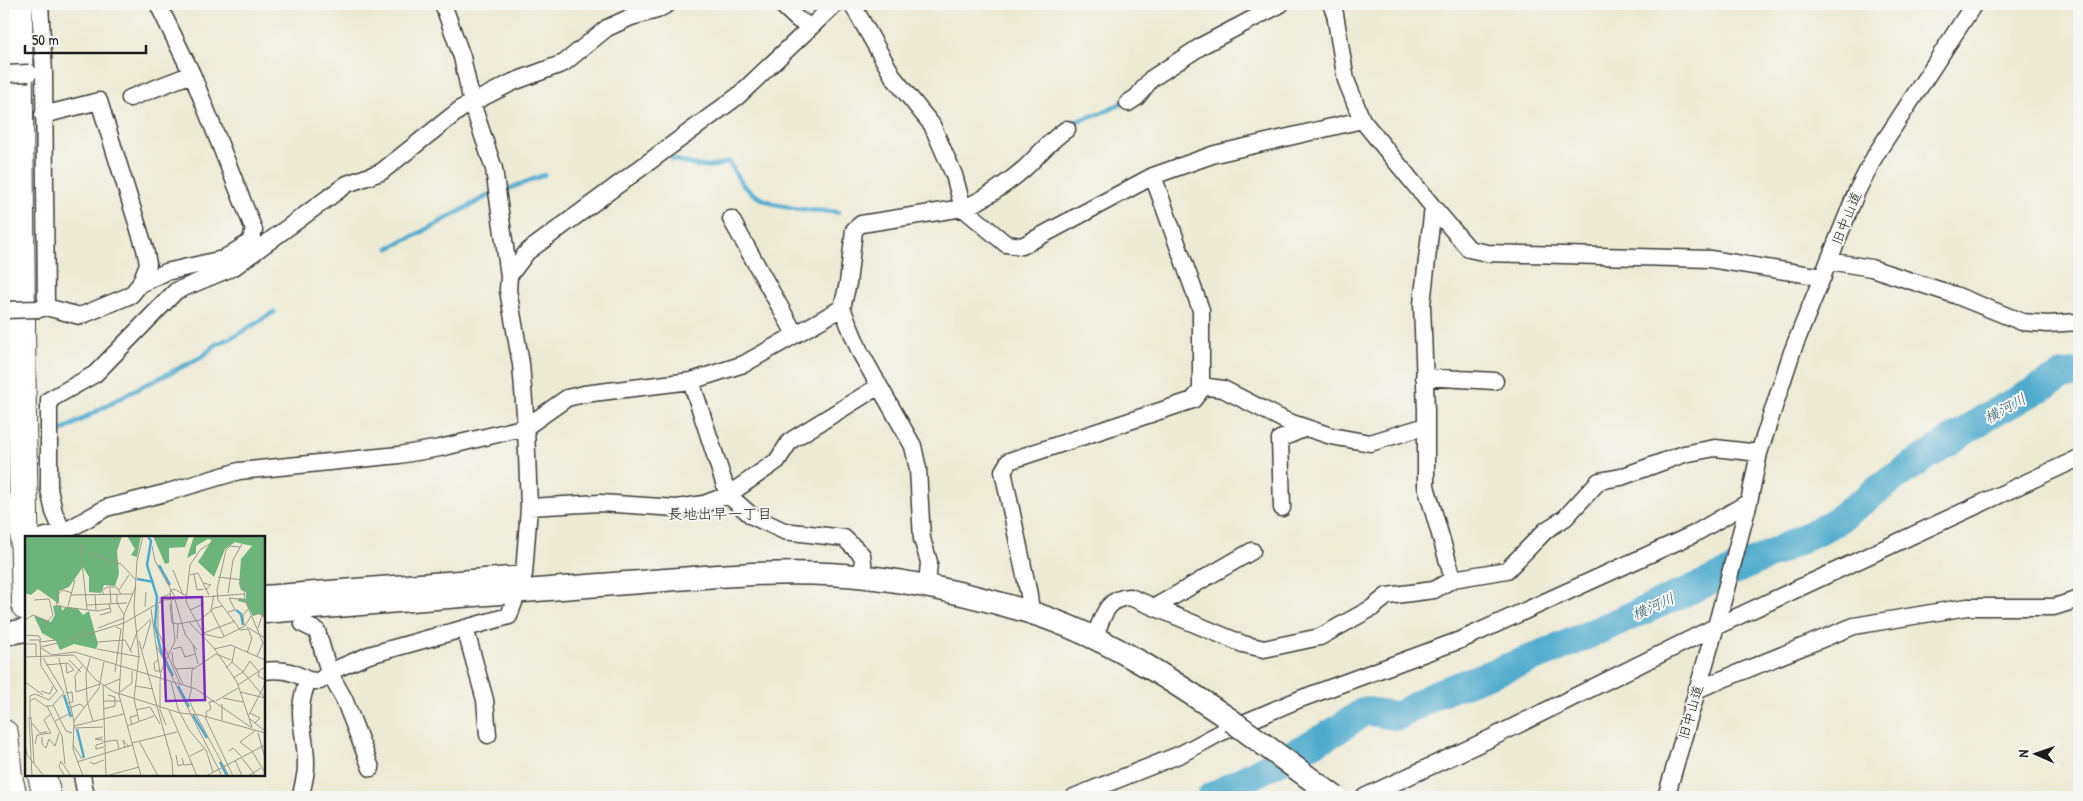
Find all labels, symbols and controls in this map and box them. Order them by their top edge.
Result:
scale bar [25,22,146,54]
text: 50 m [32,29,59,50]
street label: 旧中山道 [1827,188,1865,248]
water label: 横河川 [1980,388,2030,428]
district label: 長地出早一丁目 [667,503,773,524]
inset map [25,536,265,776]
water label: 横河川 [1628,587,1678,625]
street label: 旧中山道 [1673,682,1707,742]
north arrow [2010,728,2060,778]
text: N [2013,749,2032,758]

